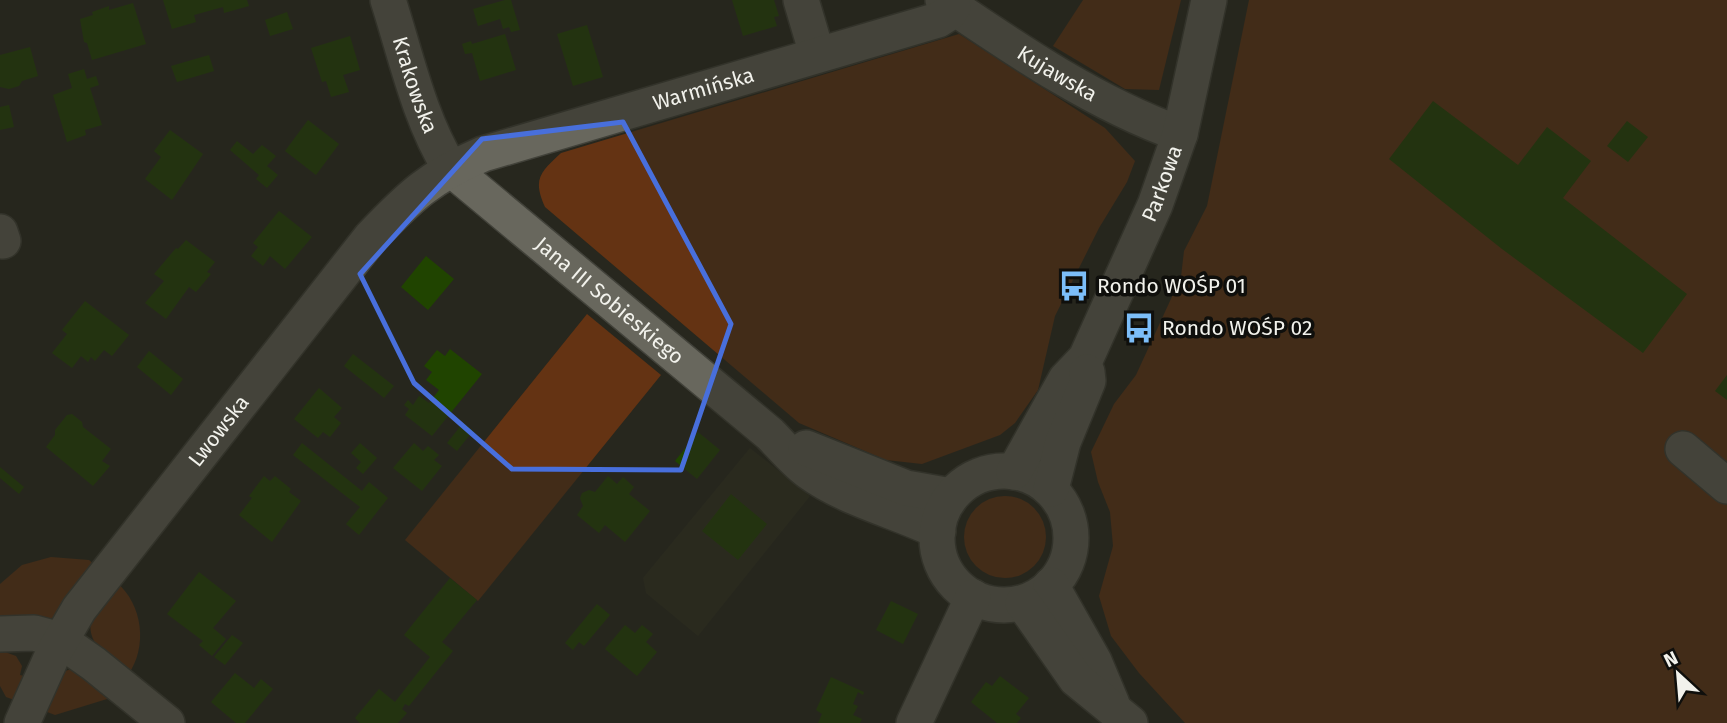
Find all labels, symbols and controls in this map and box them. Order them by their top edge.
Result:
street label: Krakowska [387,33,443,137]
street label: Kujawska [1012,40,1102,107]
street label: Warmińska [650,62,757,116]
street label: Parkowa [1136,142,1188,226]
street label: Jana III Sobieskiego [530,231,689,370]
bus stop icon: Rondo WOŚP 01 [1057,269,1091,303]
place label: Rondo WOŚP 01 [1097,273,1246,299]
bus stop icon: Rondo WOŚP 02 [1122,311,1156,345]
place label: Rondo WOŚP 02 [1162,315,1312,341]
street label: Lwowska [183,390,255,472]
north arrow [1643,639,1713,709]
text: N [1660,646,1681,672]

